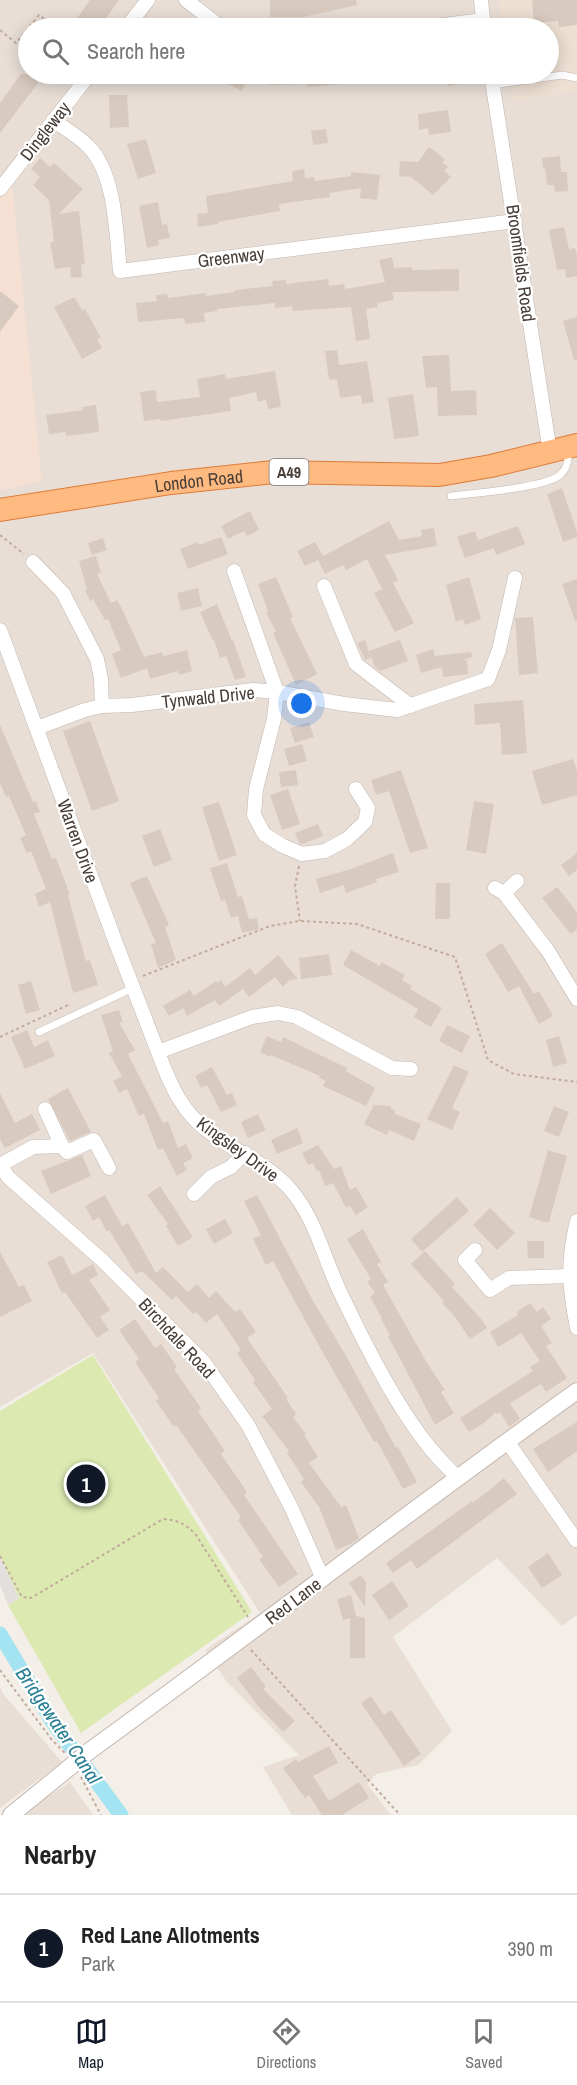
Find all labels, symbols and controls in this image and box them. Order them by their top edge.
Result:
search box [18,18,559,84]
icon: search [39,35,72,68]
text: Search here [87,36,185,66]
street label: Dingleway [14,96,76,166]
street label: Broomfields Road [500,203,542,323]
street label: Greenway [196,240,267,274]
road number: A49 [270,459,308,485]
street label: London Road [153,463,244,498]
street label: Tynwald Drive [160,680,256,714]
your location [287,689,316,718]
street label: Warren Drive [51,796,105,886]
street label: Kingsley Drive [192,1111,284,1187]
street label: Birchdale Road [133,1292,221,1384]
pin: 1 [66,1462,106,1506]
street label: Red Lane [260,1572,326,1630]
water label: Bridgewater Canal [10,1661,108,1789]
text: Nearby [24,1837,96,1872]
text: Red Lane Allotments [81,1920,260,1950]
text: 1 [39,1935,48,1962]
text: 390 m [507,1935,553,1962]
text: Park [81,1950,115,1977]
tab: Map [75,2015,108,2073]
tab: Directions [257,2015,316,2073]
tab: Saved [465,2015,503,2073]

